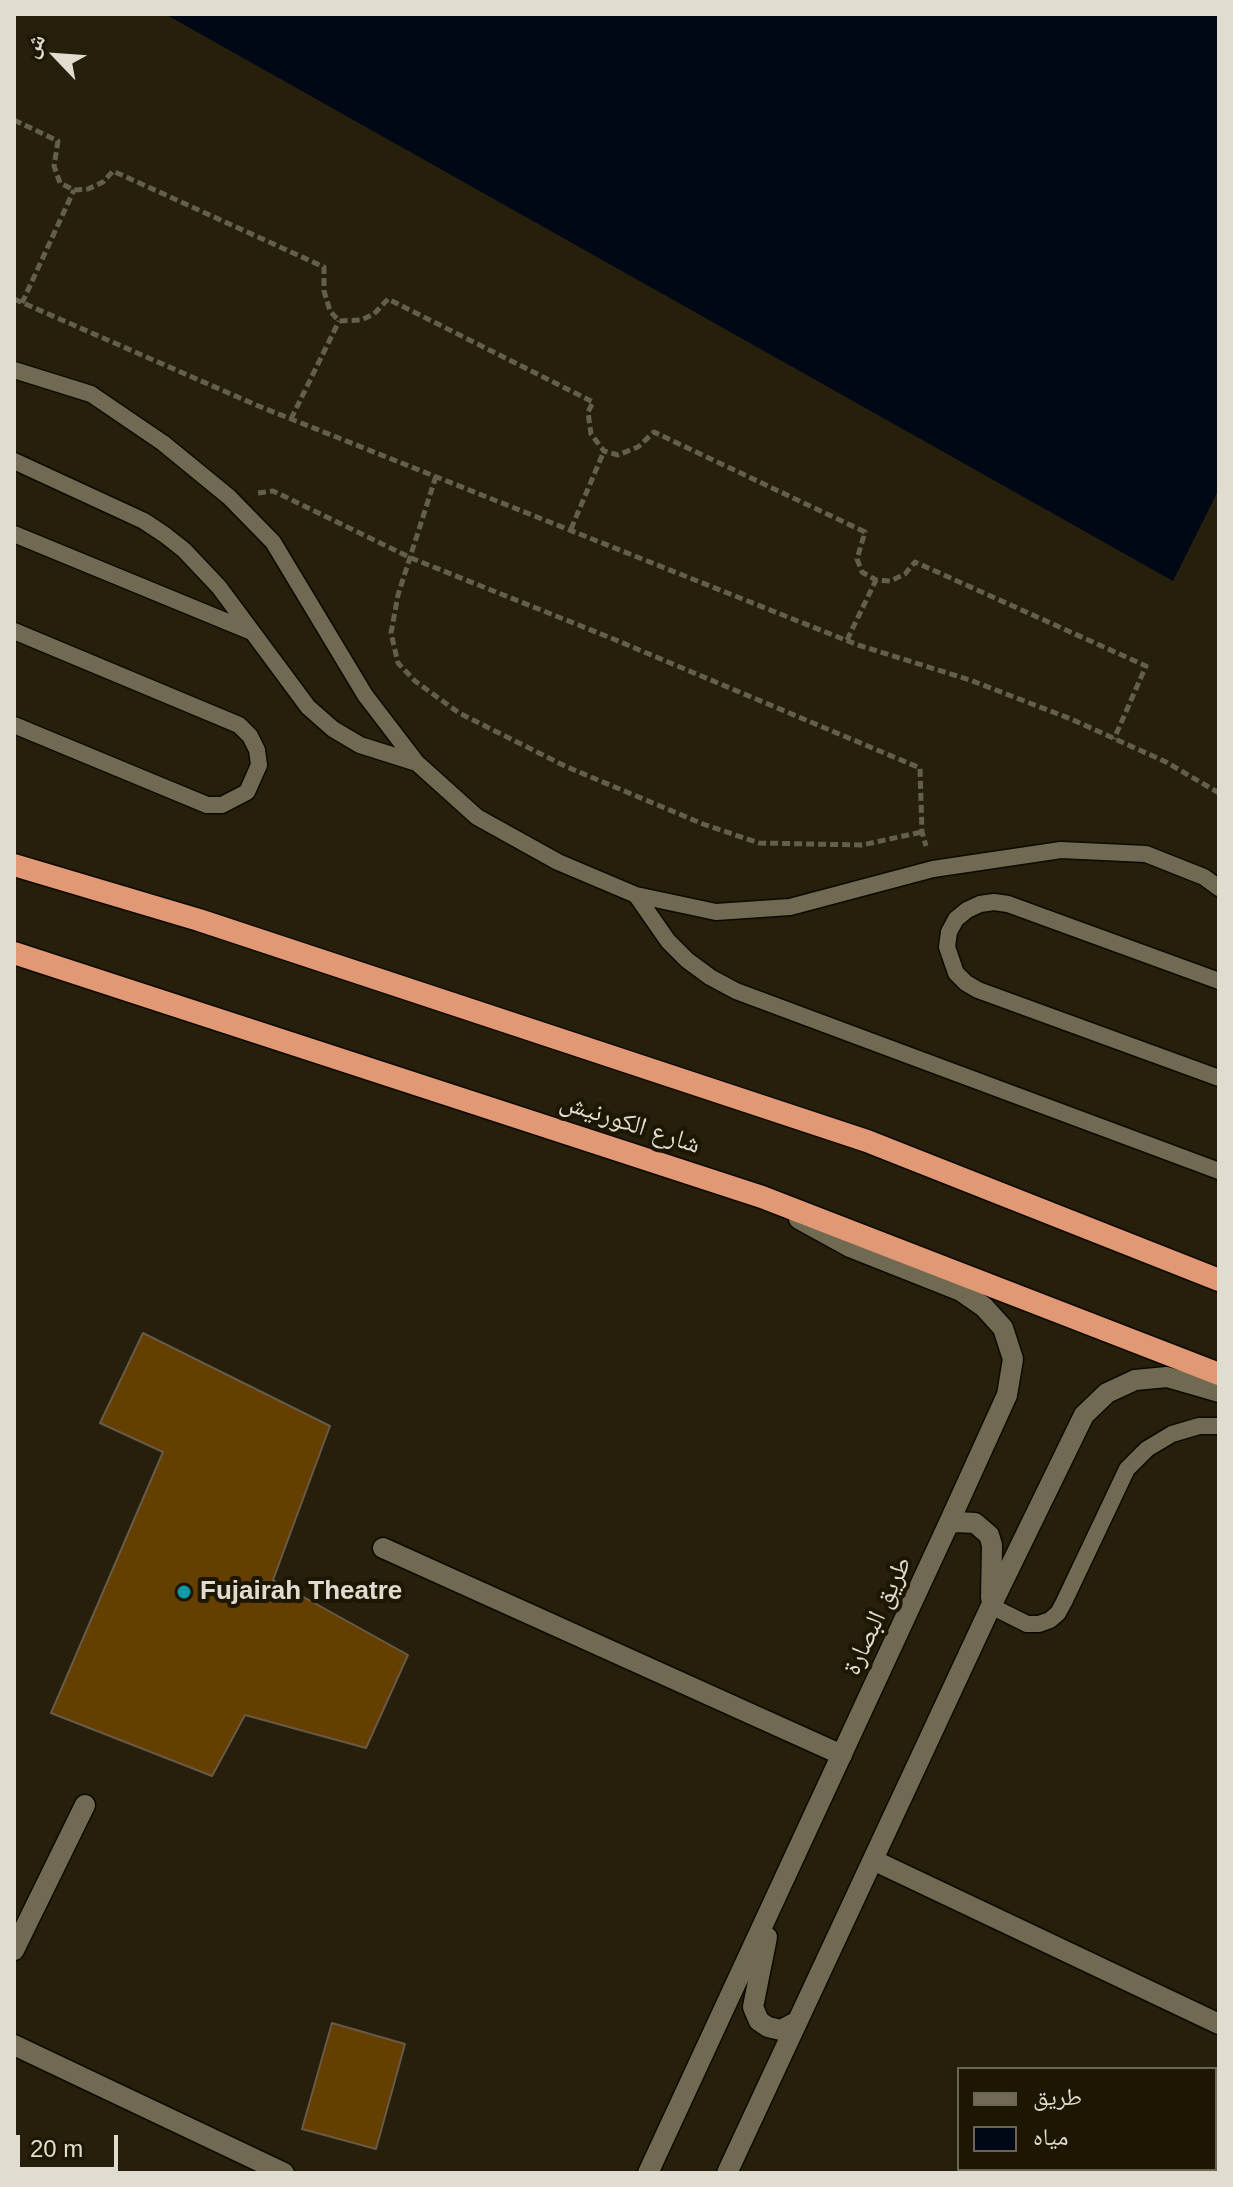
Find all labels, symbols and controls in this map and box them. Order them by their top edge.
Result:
north arrow [16,16,96,96]
text: ش [18,30,50,62]
street label: شارع الكورنيش [556,1087,704,1161]
street label: طريق البصارة [837,1552,919,1680]
place label: Fujairah Theatre [200,1576,402,1608]
marker: Fujairah Theatre [175,1583,193,1601]
legend [957,2067,1217,2171]
text: طريق [1033,2083,1082,2110]
scale bar [20,2119,122,2169]
text: مياه [1033,2123,1068,2150]
text: 20 m [30,2135,83,2162]

